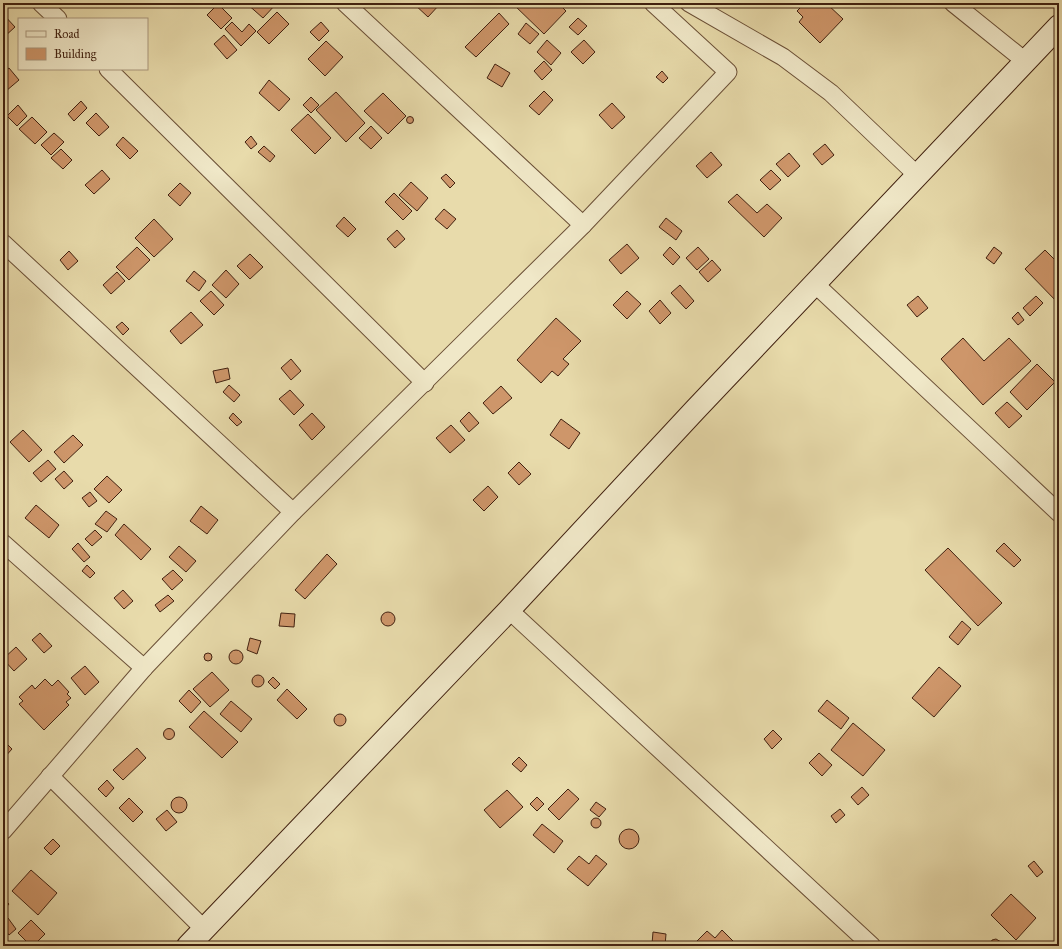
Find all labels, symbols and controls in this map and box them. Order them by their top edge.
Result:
legend [18,18,148,70]
text: Road [54,27,80,41]
text: Building [54,47,97,62]

